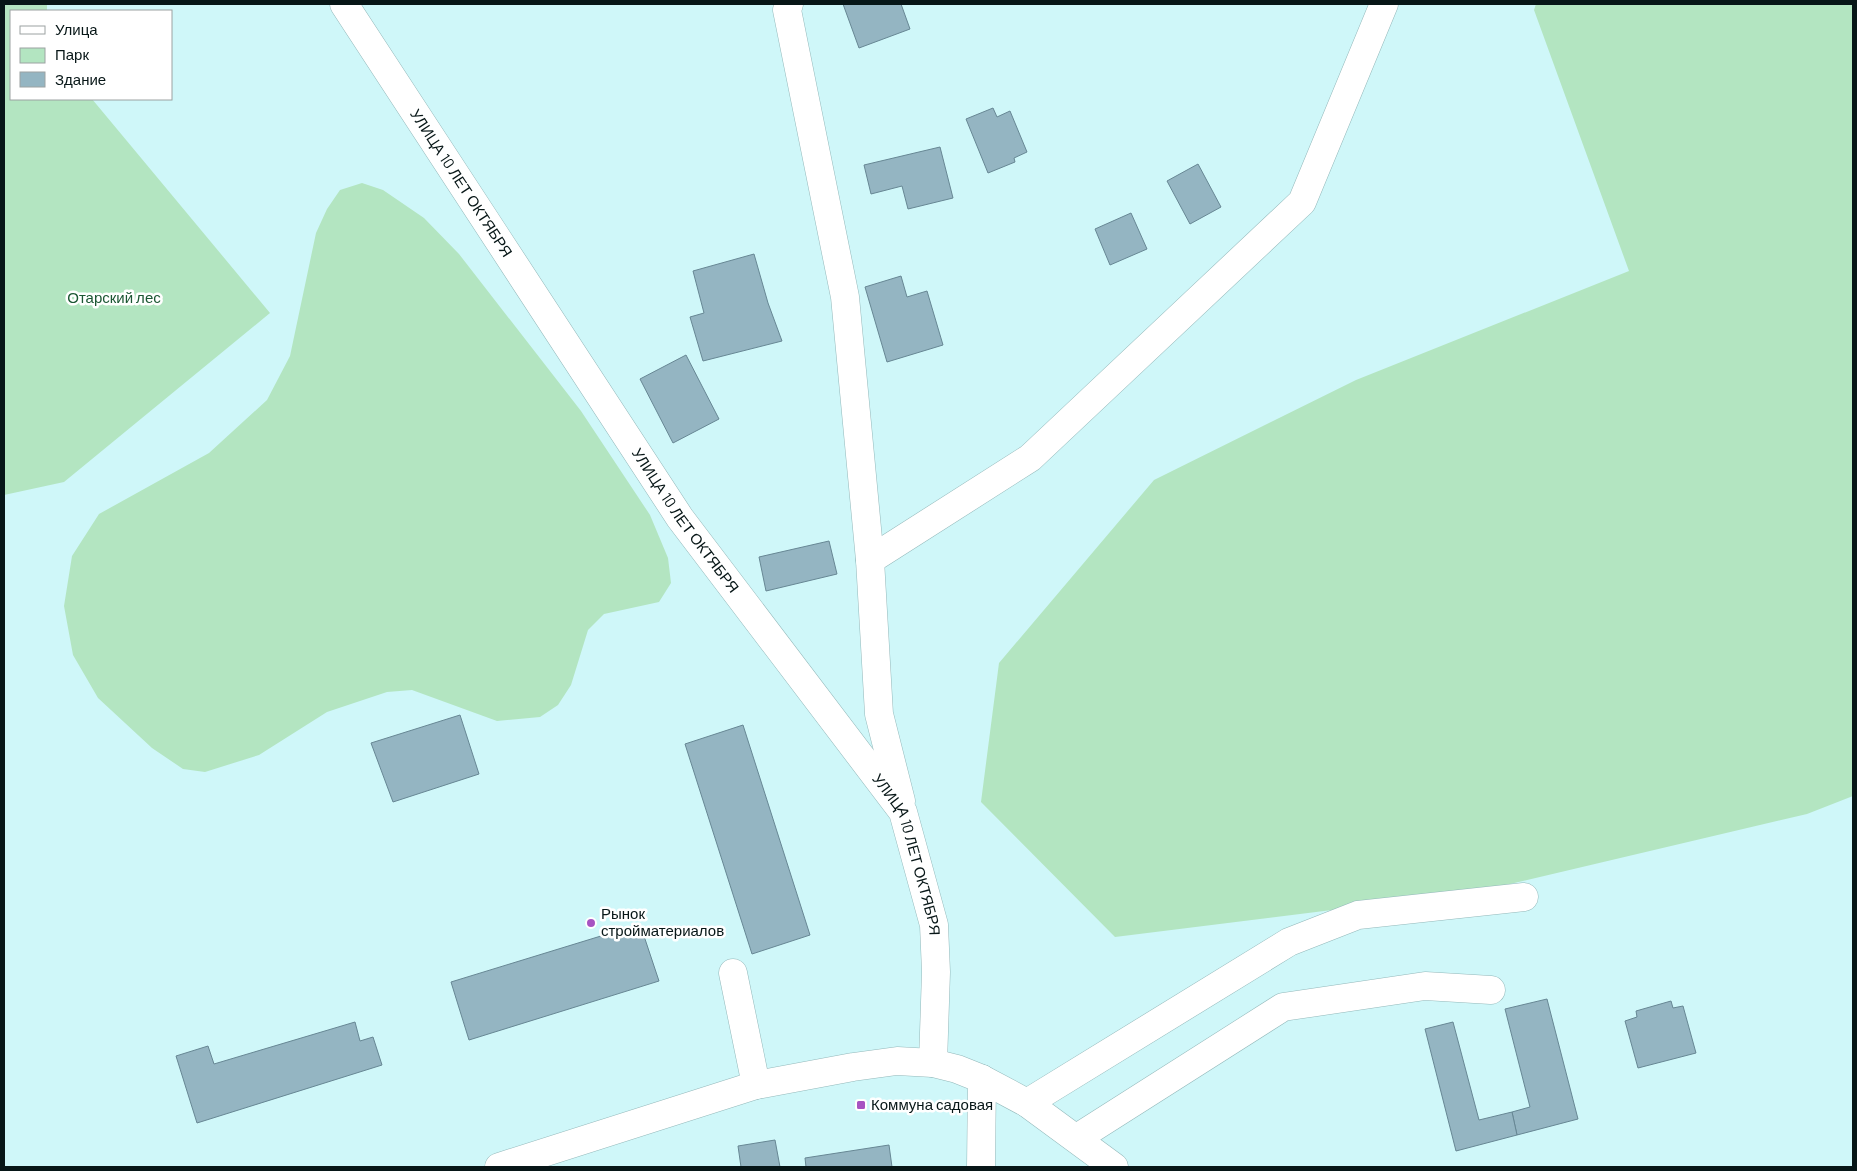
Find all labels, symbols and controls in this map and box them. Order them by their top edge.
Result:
legend [10,10,172,100]
text: Улица [55,20,98,38]
text: Парк [55,45,89,63]
text: Здание [55,70,106,88]
street label: УЛИЦА 10 ЛЕТ ОКТЯБРЯ [407,105,517,260]
park label: Отарский лес [67,288,161,306]
street label: УЛИЦА 10 ЛЕТ ОКТЯБРЯ [629,444,743,596]
street label: УЛИЦА 10 ЛЕТ ОКТЯБРЯ [869,770,944,936]
place label: Рынок стройматериалов [601,904,724,939]
marker: Рынок стройматериалов [585,917,597,929]
place label: Коммуна садовая [871,1095,993,1113]
marker: Коммуна садовая [855,1099,867,1111]

